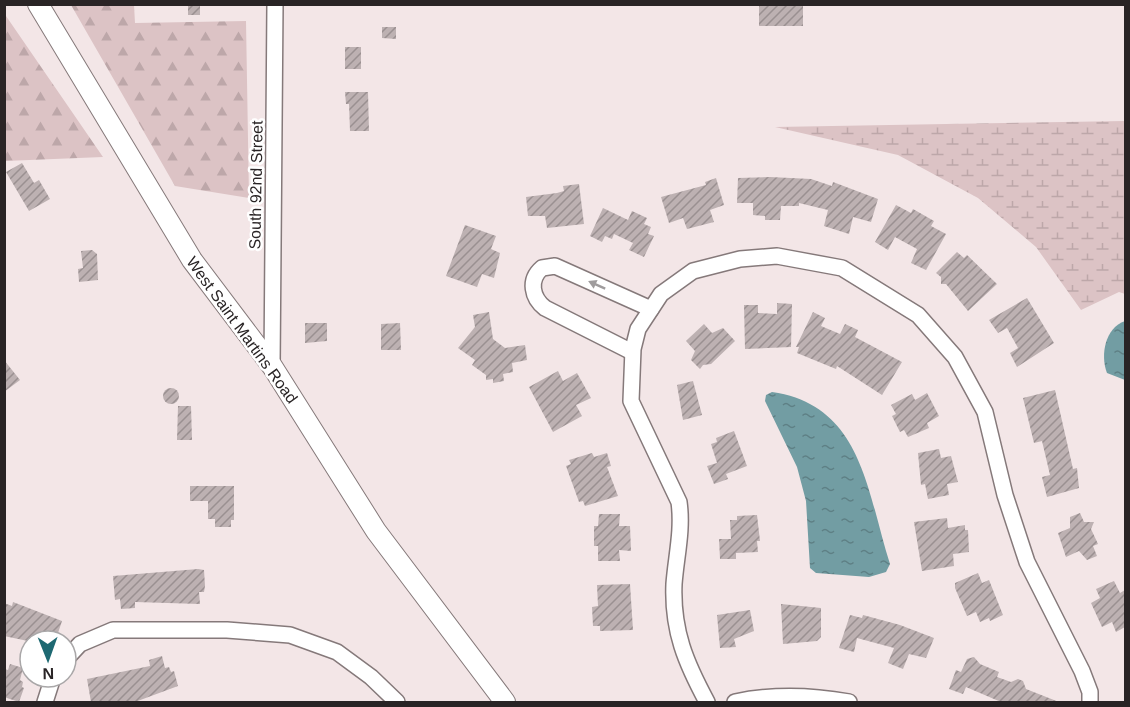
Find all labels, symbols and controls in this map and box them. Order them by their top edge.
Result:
street label: South 92nd Street [246,120,266,250]
street label: West Saint Martins Road [183,254,301,406]
one-way arrow [588,280,606,290]
north arrow [18,629,78,689]
text: N [42,665,54,682]

